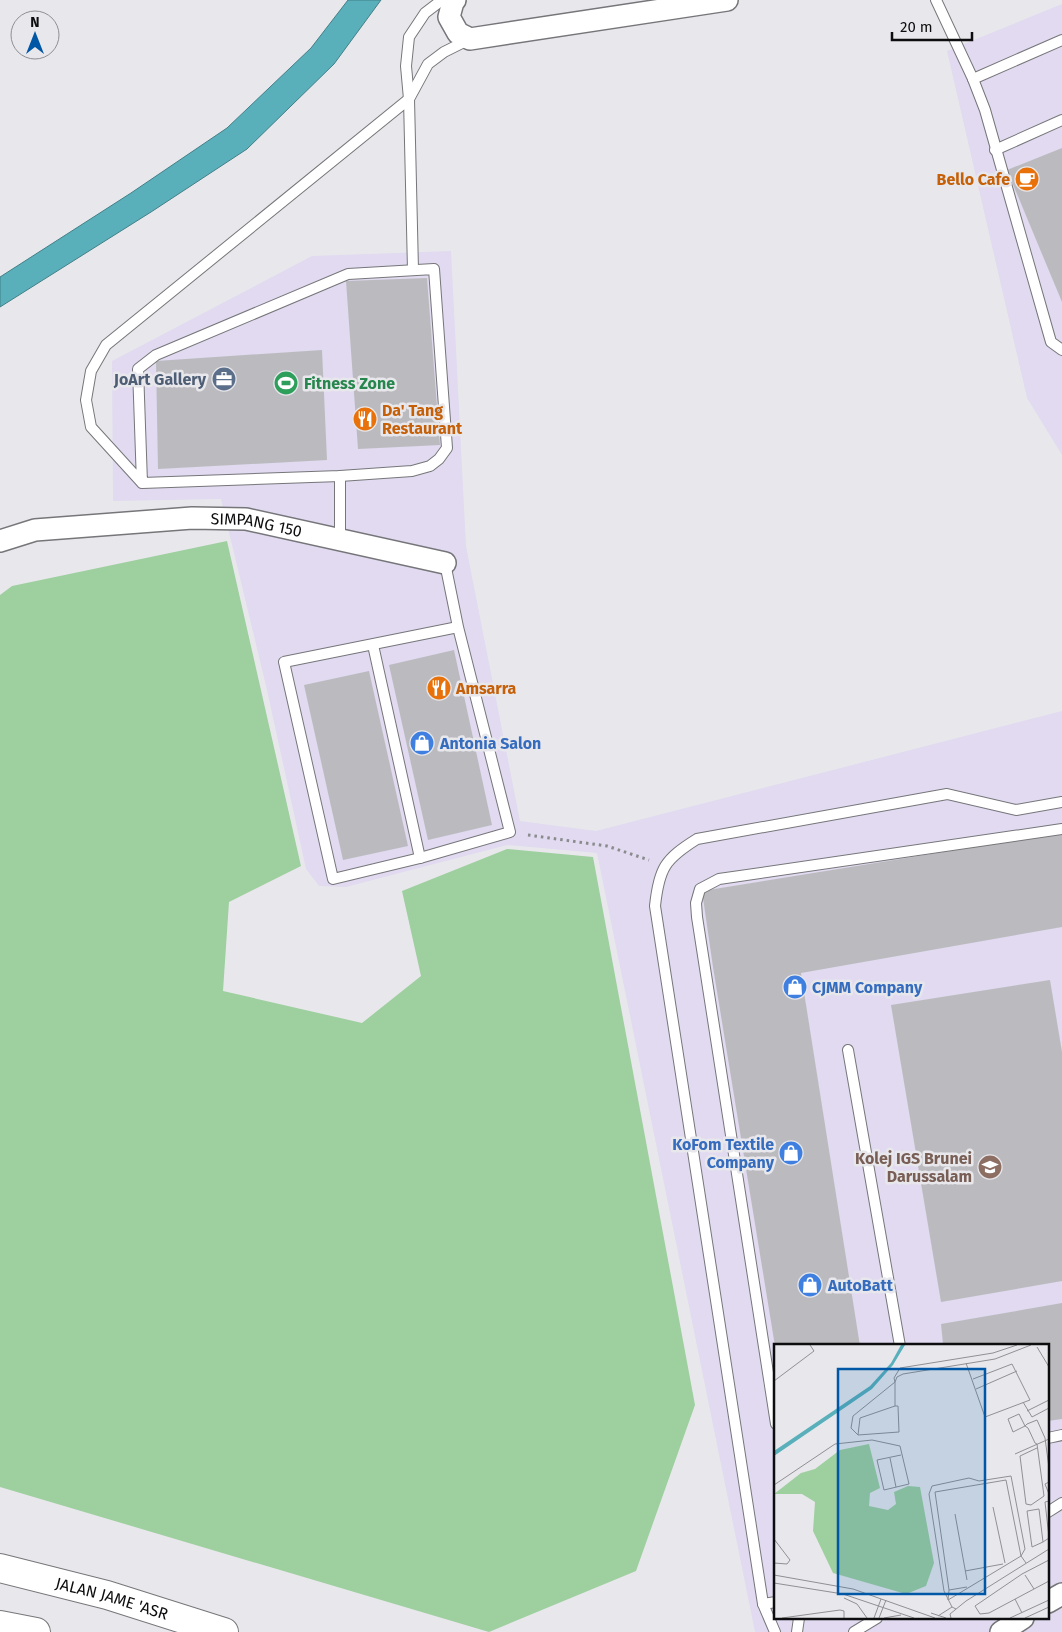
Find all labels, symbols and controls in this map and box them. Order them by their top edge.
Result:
north arrow [10,10,60,60]
scale bar [892,10,972,42]
text: N [30,14,40,31]
text: 20 m [900,18,933,36]
cafe icon: Bello Cafe [1014,166,1040,192]
place label: Bello Cafe [937,170,1010,189]
office icon: JoArt Gallery [211,366,237,392]
place label: JoArt Gallery [113,370,207,389]
sports icon: Fitness Zone [273,370,299,396]
place label: Fitness Zone [304,374,395,393]
place label: Da' Tang Restaurant [382,401,463,438]
restaurant icon: Da' Tang Restaurant [352,406,378,432]
street label: SIMPANG 150 [210,509,304,541]
restaurant icon: Amsarra [426,675,452,701]
place label: Amsarra [455,679,517,698]
shop icon: Antonia Salon [409,730,435,756]
place label: Antonia Salon [439,734,541,753]
shop icon: CJMM Company [782,974,808,1000]
place label: CJMM Company [812,978,923,997]
place label: KoFom Textile Company [672,1135,775,1172]
shop icon: KoFom Textile Company [778,1140,804,1166]
place label: Kolej IGS Brunei Darussalam [855,1149,972,1186]
school or university icon: Kolej IGS Brunei Darussalam [977,1154,1003,1180]
shop icon: AutoBatt [797,1272,823,1298]
place label: AutoBatt [827,1276,894,1295]
inset map [774,1344,1050,1620]
street label: JALAN JAME 'ASR [54,1573,171,1624]

